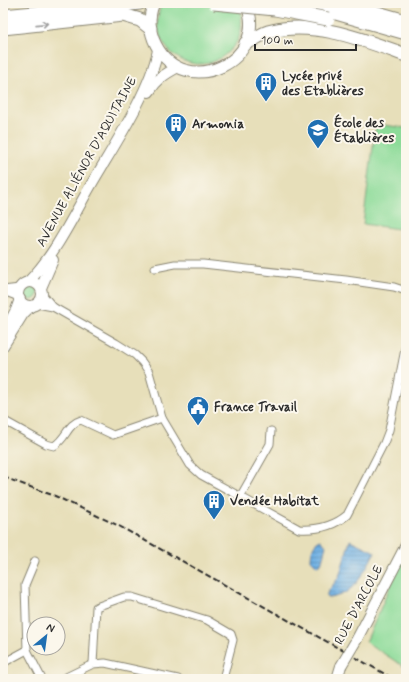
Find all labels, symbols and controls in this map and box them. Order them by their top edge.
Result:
one-way arrow [35,21,48,28]
scale bar [255,26,356,52]
text: 100 m [261,33,293,49]
place label: Lycée privé des Etablières [282,68,364,100]
building icon: Lycée privé des Etablières [253,70,279,103]
street label: AVENUE ALIÉNOR D'AQUITAINE [32,73,141,250]
building icon: Armonia [163,111,189,144]
place label: École des Établières [334,114,394,147]
place label: Armonia [192,116,244,133]
school or university icon: École des Établières [305,117,331,150]
public building icon: France Travail [185,394,211,427]
place label: France Travail [214,399,298,416]
building icon: Vendée Habitat [201,488,227,521]
place label: Vendée Habitat [230,493,319,510]
street label: RUE D'ARCOLE [331,562,387,648]
north arrow [26,616,66,656]
text: N [44,620,57,636]

